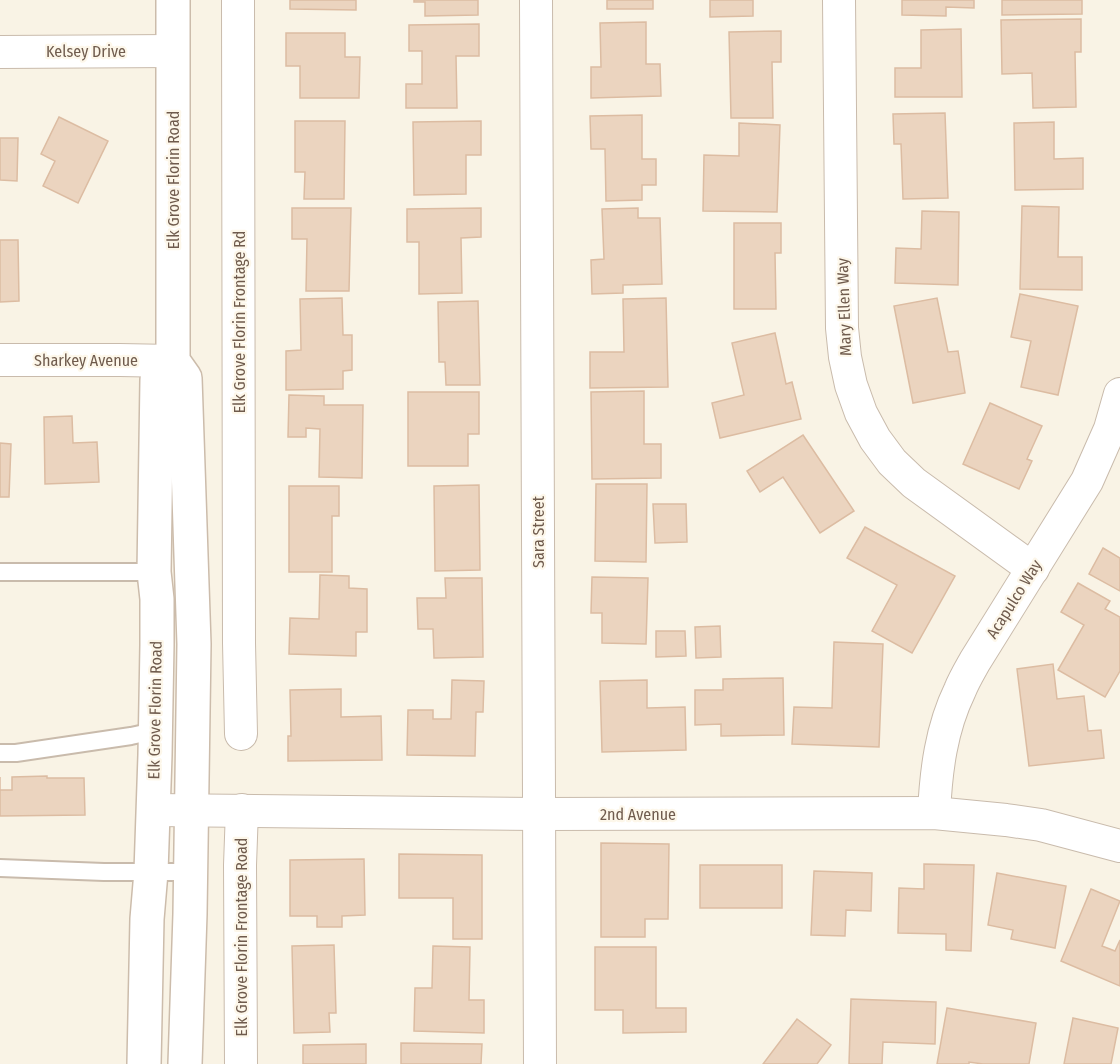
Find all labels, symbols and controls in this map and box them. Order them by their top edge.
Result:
street label: Kelsey Drive [46,42,126,61]
street label: Elk Grove Florin Road [164,111,183,249]
street label: Elk Grove Florin Frontage Rd [230,231,249,413]
street label: Mary Ellen Way [833,257,855,356]
street label: Sharkey Avenue [34,351,138,370]
street label: Sara Street [529,495,548,568]
street label: Acapulco Way [982,556,1046,642]
street label: Elk Grove Florin Road [144,641,166,779]
street label: 2nd Avenue [600,805,676,824]
street label: Elk Grove Florin Frontage Road [232,838,251,1036]

